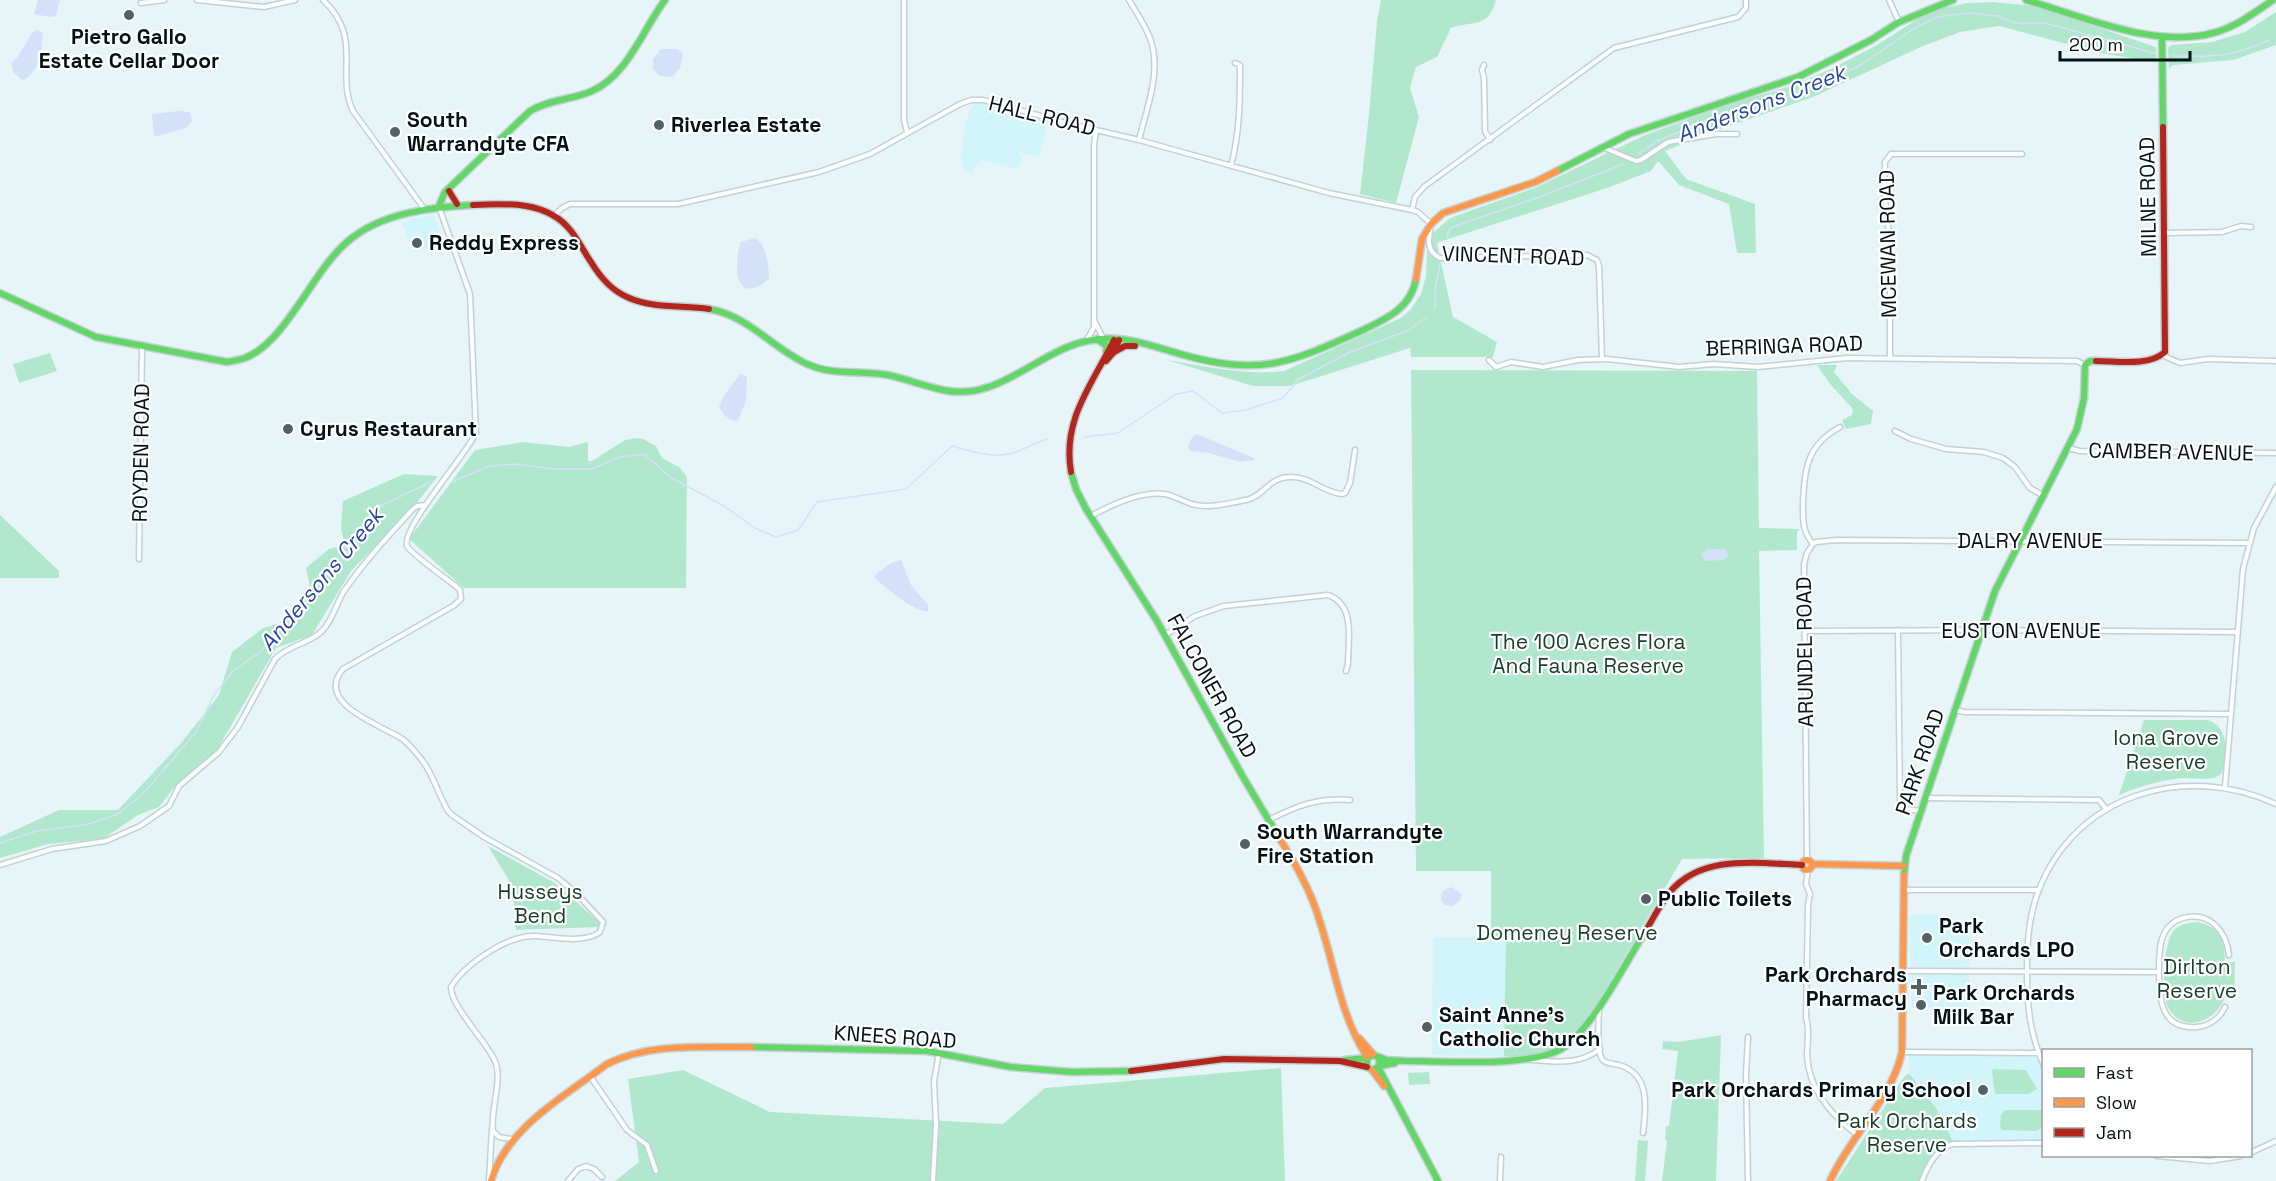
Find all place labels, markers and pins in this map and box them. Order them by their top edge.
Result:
marker: Pietro Gallo Estate Cellar Door [122,8,136,22]
place label: Pietro Gallo Estate Cellar Door [39,23,219,74]
place label: South Warrandyte CFA [407,106,569,157]
place label: Riverlea Estate [671,111,821,138]
marker: Riverlea Estate [652,118,666,132]
marker: South Warrandyte CFA [388,125,402,139]
place label: Reddy Express [429,229,579,256]
marker: Reddy Express [410,236,424,250]
place label: Cyrus Restaurant [300,415,477,442]
marker: Cyrus Restaurant [281,422,295,436]
place label: South Warrandyte Fire Station [1257,818,1443,869]
marker: South Warrandyte Fire Station [1238,837,1252,851]
place label: Public Toilets [1658,885,1792,912]
marker: Public Toilets [1639,892,1653,906]
place label: Park Orchards LPO [1939,912,2074,963]
marker: Park Orchards LPO [1920,931,1934,945]
place label: Park Orchards Pharmacy [1765,961,1907,1012]
place label: Park Orchards Milk Bar [1933,979,2075,1030]
marker: Park Orchards Pharmacy [1912,980,1926,994]
marker: Park Orchards Milk Bar [1914,998,1928,1012]
place label: Saint Anne's Catholic Church [1439,1001,1601,1052]
marker: Saint Anne's Catholic Church [1420,1020,1434,1034]
place label: Park Orchards Primary School [1671,1076,1971,1103]
marker: Park Orchards Primary School [1976,1083,1990,1097]

